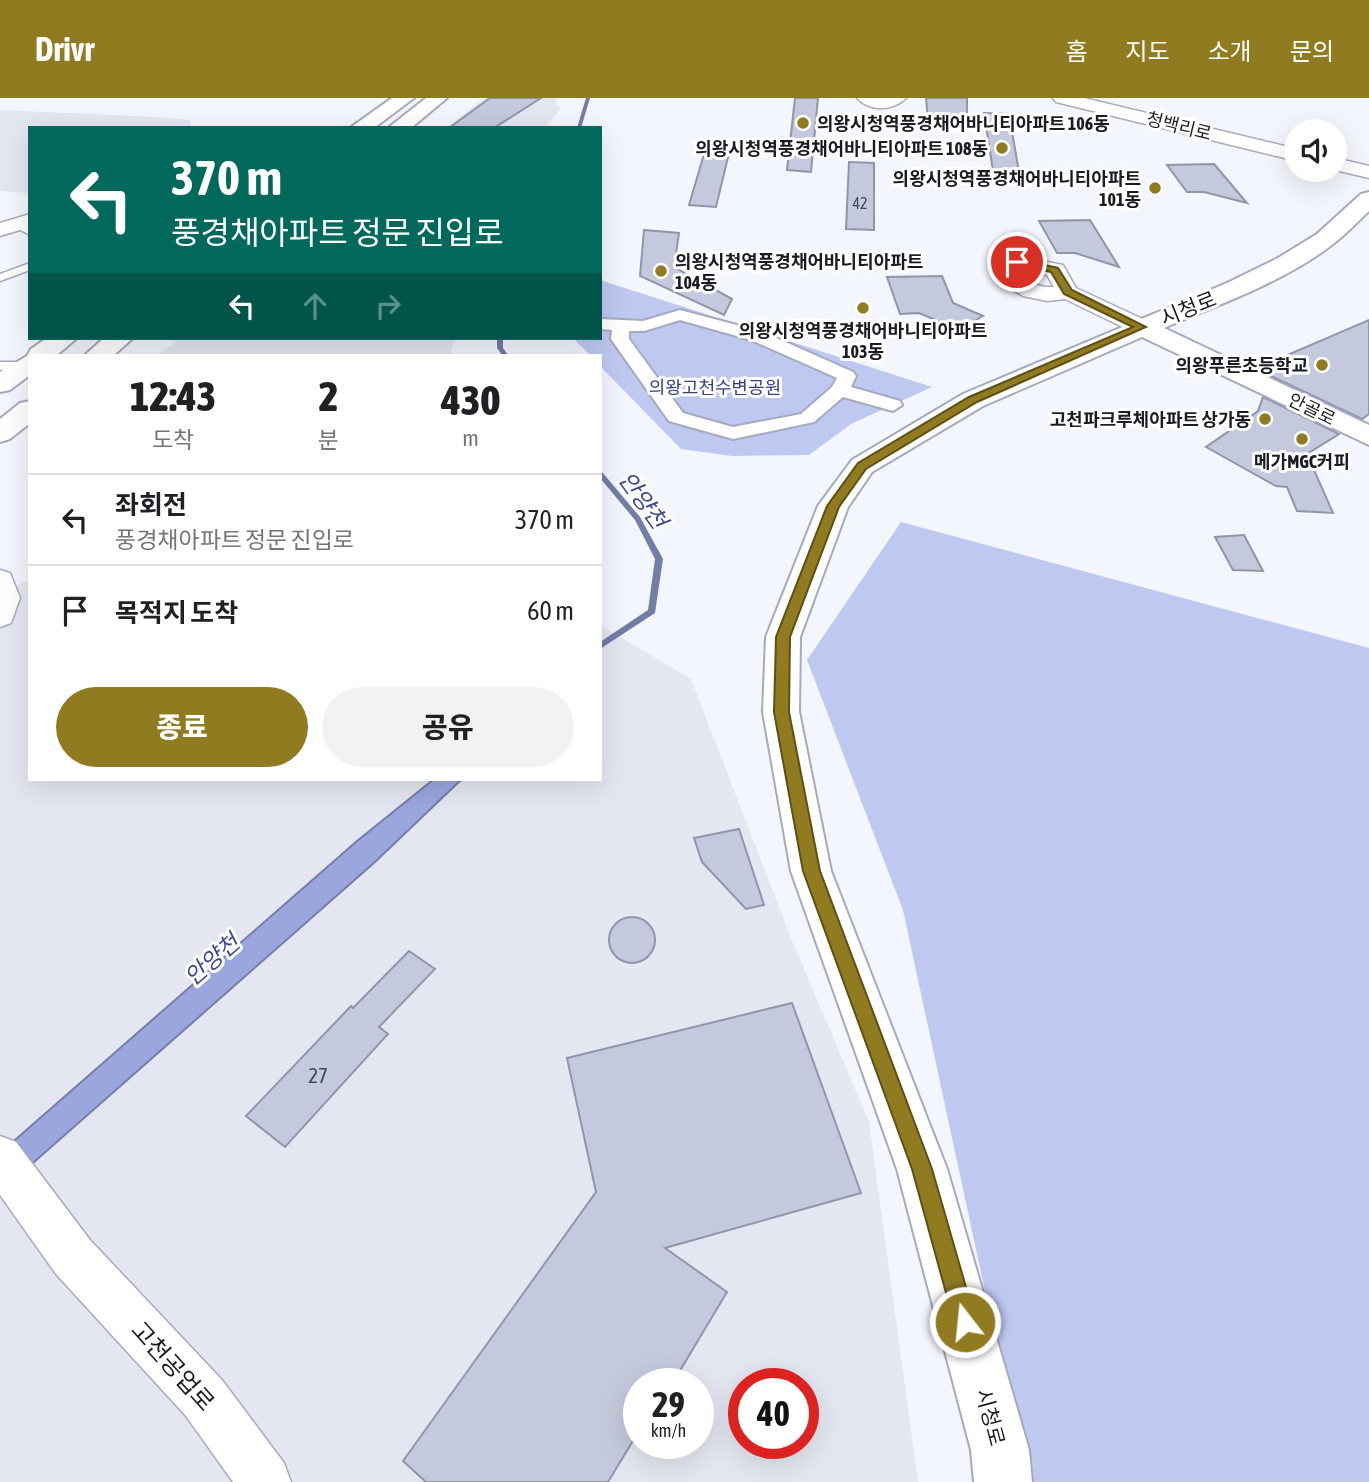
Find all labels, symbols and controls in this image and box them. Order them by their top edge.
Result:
text: Drivr [35,30,94,68]
text: 홈 [1065,38,1087,65]
text: 지도 [1125,38,1170,65]
text: 소개 [1208,38,1252,65]
text: 문의 [1290,38,1334,65]
street label: 청백리로 [1144,108,1214,144]
place label: 의왕시청역풍경채어바니티아파트 106동 [817,113,1110,134]
marker: 의왕시청역풍경채어바니티아파트 106동 [795,115,811,131]
map controls [1284,119,1347,182]
button: sound [1284,119,1347,182]
place label: 의왕시청역풍경채어바니티아파트 108동 [695,138,988,159]
marker: 의왕시청역풍경채어바니티아파트 108동 [994,140,1010,156]
text: 370 m [171,149,282,205]
icon: left [56,154,147,245]
place label: 의왕시청역풍경채어바니티아파트 101동 [893,168,1141,210]
marker: 의왕시청역풍경채어바니티아파트 101동 [1147,180,1163,196]
house number: 42 [852,194,868,212]
text: 풍경채아파트 정문 진입로 [171,214,504,251]
pin [987,232,1047,292]
icon: arrive [998,243,1036,281]
place label: 의왕시청역풍경채어바니티아파트 104동 [675,251,923,293]
marker: 의왕시청역풍경채어바니티아파트 104동 [653,263,669,279]
street label: 시청로 [1157,286,1219,330]
icon: left [223,287,261,325]
icon: ahead [296,287,334,325]
icon: right [369,287,407,325]
marker: 의왕시청역풍경채어바니티아파트 103동 [855,300,871,316]
place label: 의왕시청역풍경채어바니티아파트 103동 [739,320,987,362]
place label: 의왕푸른초등학교 [1176,355,1308,376]
marker: 의왕푸른초등학교 [1314,357,1330,373]
text: 12:43 [130,372,216,420]
text: 2 [319,372,338,420]
text: 430 [441,376,500,424]
park label: 의왕고천수변공원 [649,377,781,398]
street label: 안골로 [1285,389,1339,429]
place label: 고천파크루체아파트 상가동 [1050,409,1251,430]
marker: 고천파크루체아파트 상가동 [1257,411,1273,427]
text: m [462,425,479,451]
text: 도착 [152,427,194,453]
text: 분 [318,427,339,453]
marker: 메가MGC커피 [1294,431,1310,447]
place label: 메가MGC커피 [1254,451,1350,472]
water label: 안양천 [614,467,674,536]
text: 좌회전 [115,490,187,520]
icon: left [56,501,94,539]
text: 370 m [515,505,574,535]
text: 풍경채아파트 정문 진입로 [115,527,354,553]
icon: arrive [56,592,94,630]
text: 60 m [527,596,574,626]
text: 목적지 도착 [115,598,238,628]
button: 종료 [56,687,308,767]
button: 공유 [322,687,574,767]
water label: 안양천 [180,928,247,991]
house number: 27 [308,1063,328,1087]
position arrow [928,1285,1002,1359]
street label: 고천공업로 [126,1316,220,1416]
speed limit sign: 40 [728,1368,819,1459]
text: 29 [652,1384,685,1424]
street label: 시청로 [972,1386,1010,1448]
text: km/h [651,1420,686,1441]

